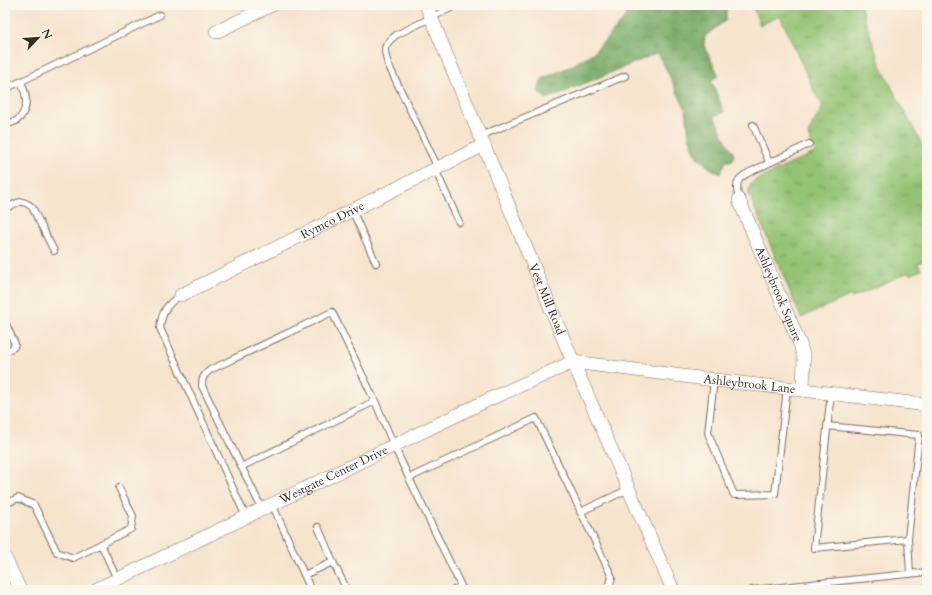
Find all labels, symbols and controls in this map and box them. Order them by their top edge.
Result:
north arrow [18,18,58,58]
text: N [38,26,56,42]
street label: Rymco Drive [298,198,367,243]
street label: Ashleybrook Square [752,244,806,344]
street label: Vest Mill Road [525,261,569,338]
street label: Ashleybrook Lane [703,371,796,397]
street label: Westgate Center Drive [276,442,390,508]

